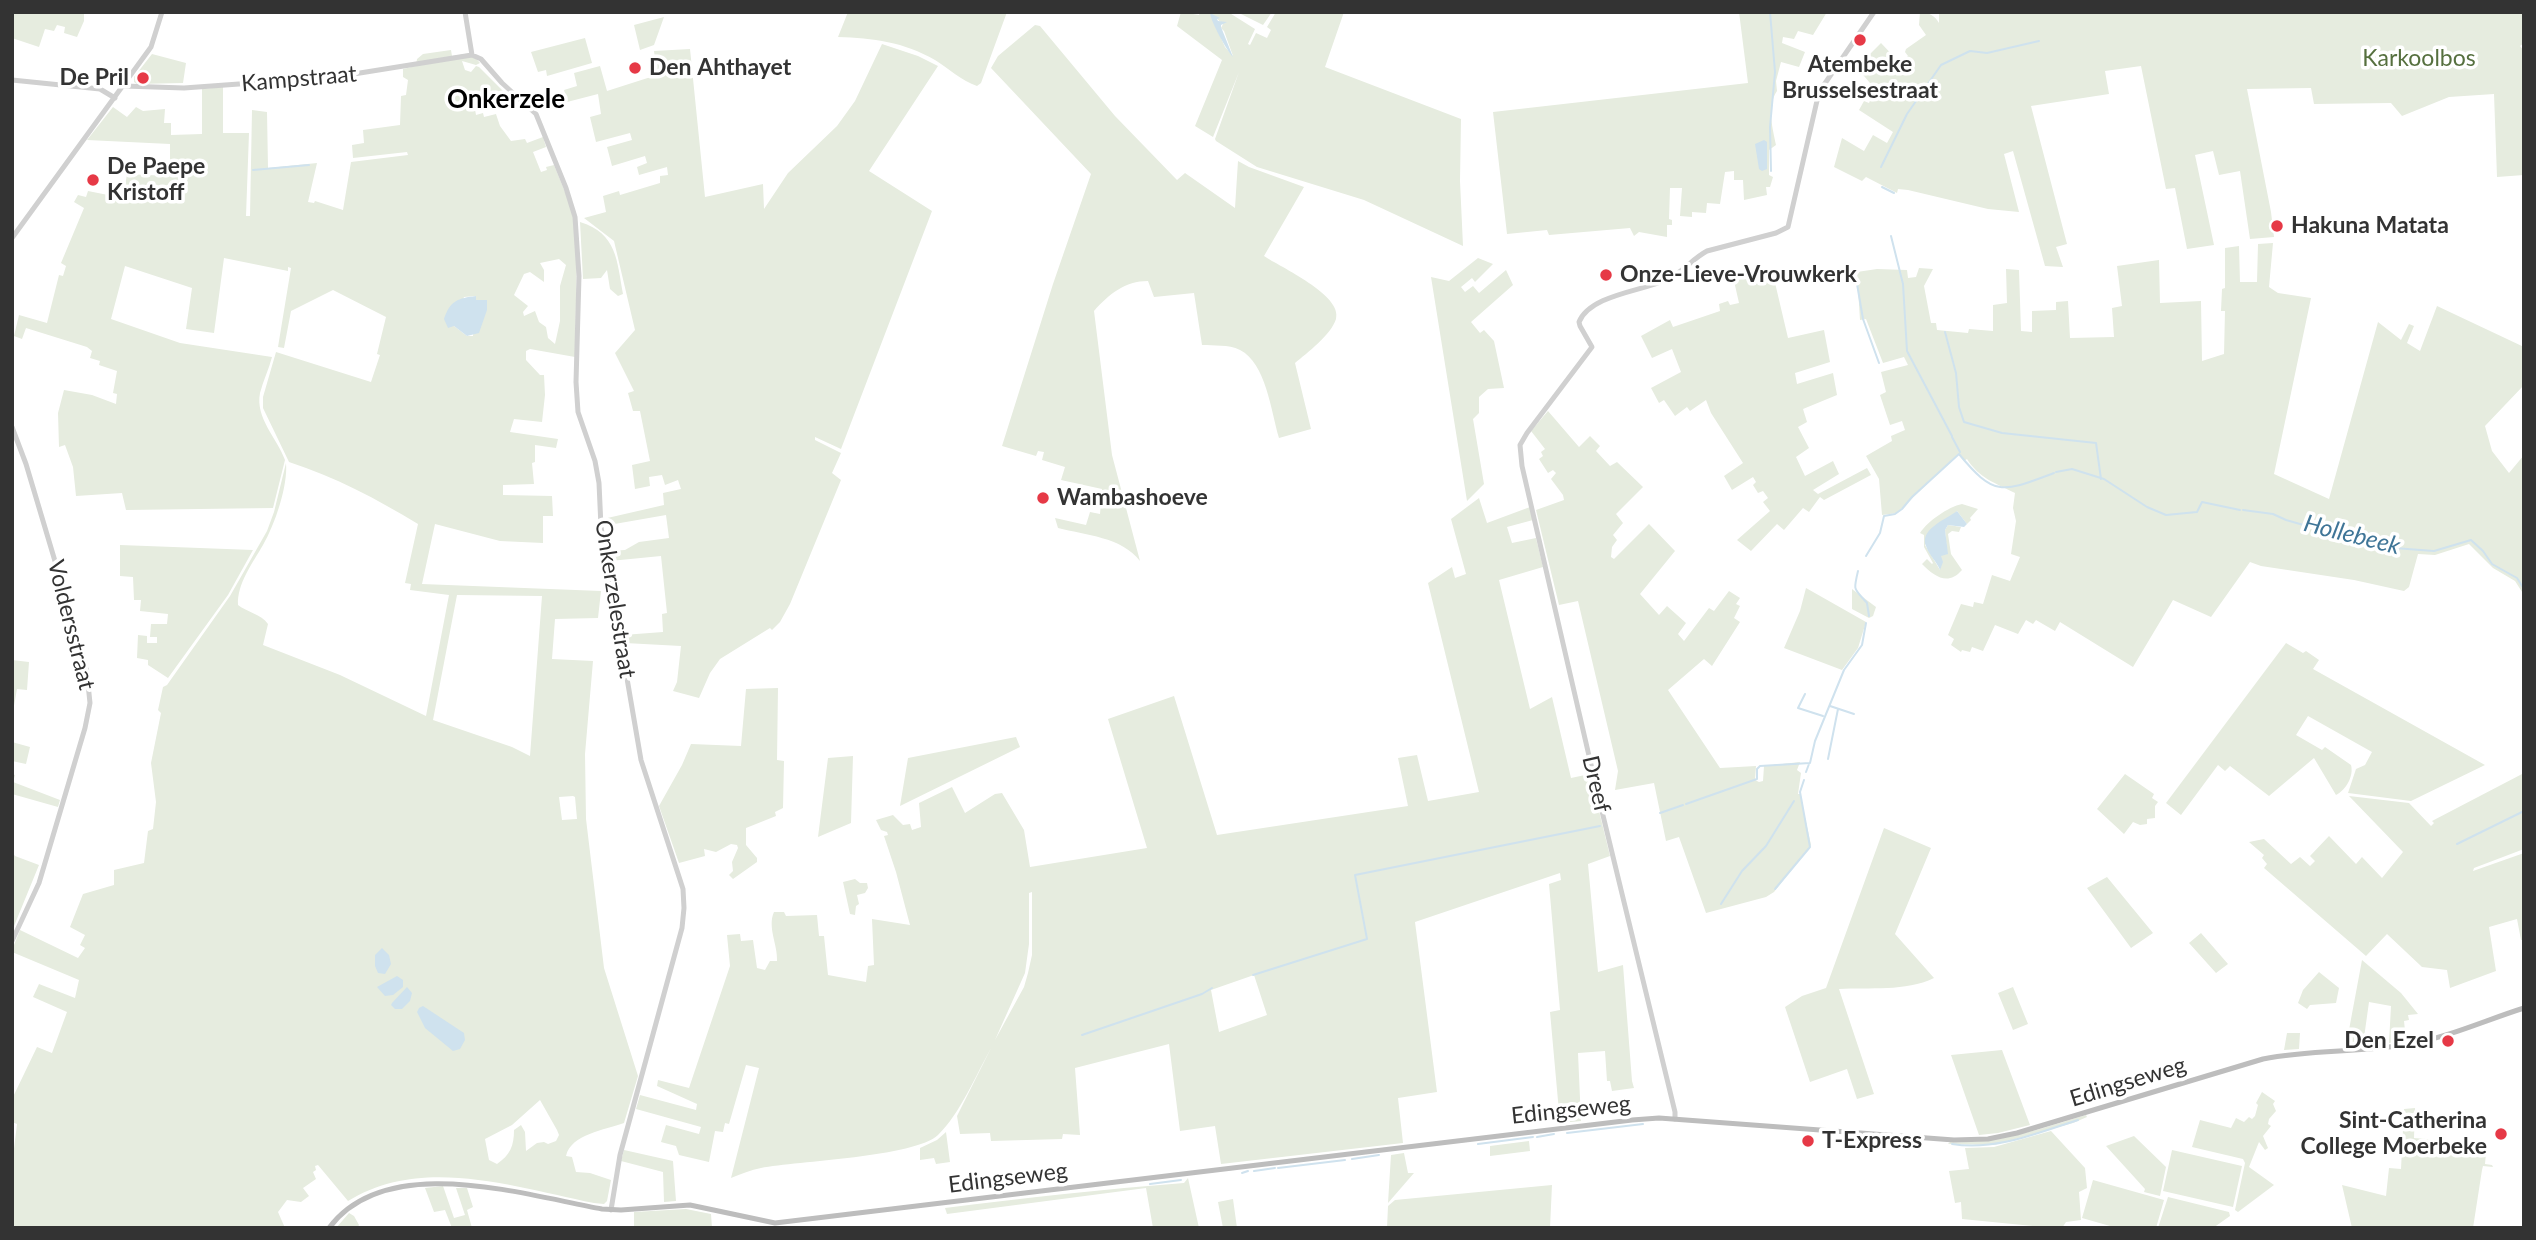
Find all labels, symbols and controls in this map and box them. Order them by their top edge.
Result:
marker: Atembeke Brusselsestraat [1852,32,1868,48]
park label: Karkoolbos [2362,45,2476,73]
place label: Atembeke Brusselsestraat [1782,51,1938,105]
place label: Den Ahthayet [649,54,791,82]
street label: Kampstraat [240,60,358,98]
marker: Den Ahthayet [627,60,643,76]
place label: De Pril [60,64,129,92]
marker: De Pril [135,70,151,86]
district label: Onkerzele [447,84,565,116]
place label: De Paepe Kristoff [107,153,205,207]
marker: De Paepe Kristoff [85,172,101,188]
place label: Hakuna Matata [2291,212,2449,240]
marker: Hakuna Matata [2269,218,2285,234]
place label: Onze-Lieve-Vrouwkerk [1620,261,1857,289]
marker: Onze-Lieve-Vrouwkerk [1598,267,1614,283]
place label: Wambashoeve [1057,484,1208,512]
marker: Wambashoeve [1035,490,1051,506]
water label: Hollebeek [2301,509,2403,561]
street label: Onkerzelestraat [589,518,641,680]
street label: Voldersstraat [42,557,100,693]
street label: Dreef [1576,753,1616,815]
place label: Den Ezel [2344,1027,2434,1055]
marker: Den Ezel [2440,1033,2456,1049]
street label: Edingseweg [2067,1051,2189,1113]
street label: Edingseweg [1510,1090,1632,1130]
place label: Sint-Catherina College Moerbeke [2301,1107,2487,1161]
marker: Sint-Catherina College Moerbeke [2493,1126,2509,1142]
place label: T-Express [1822,1127,1922,1155]
marker: T-Express [1800,1133,1816,1149]
street label: Edingseweg [947,1157,1069,1199]

